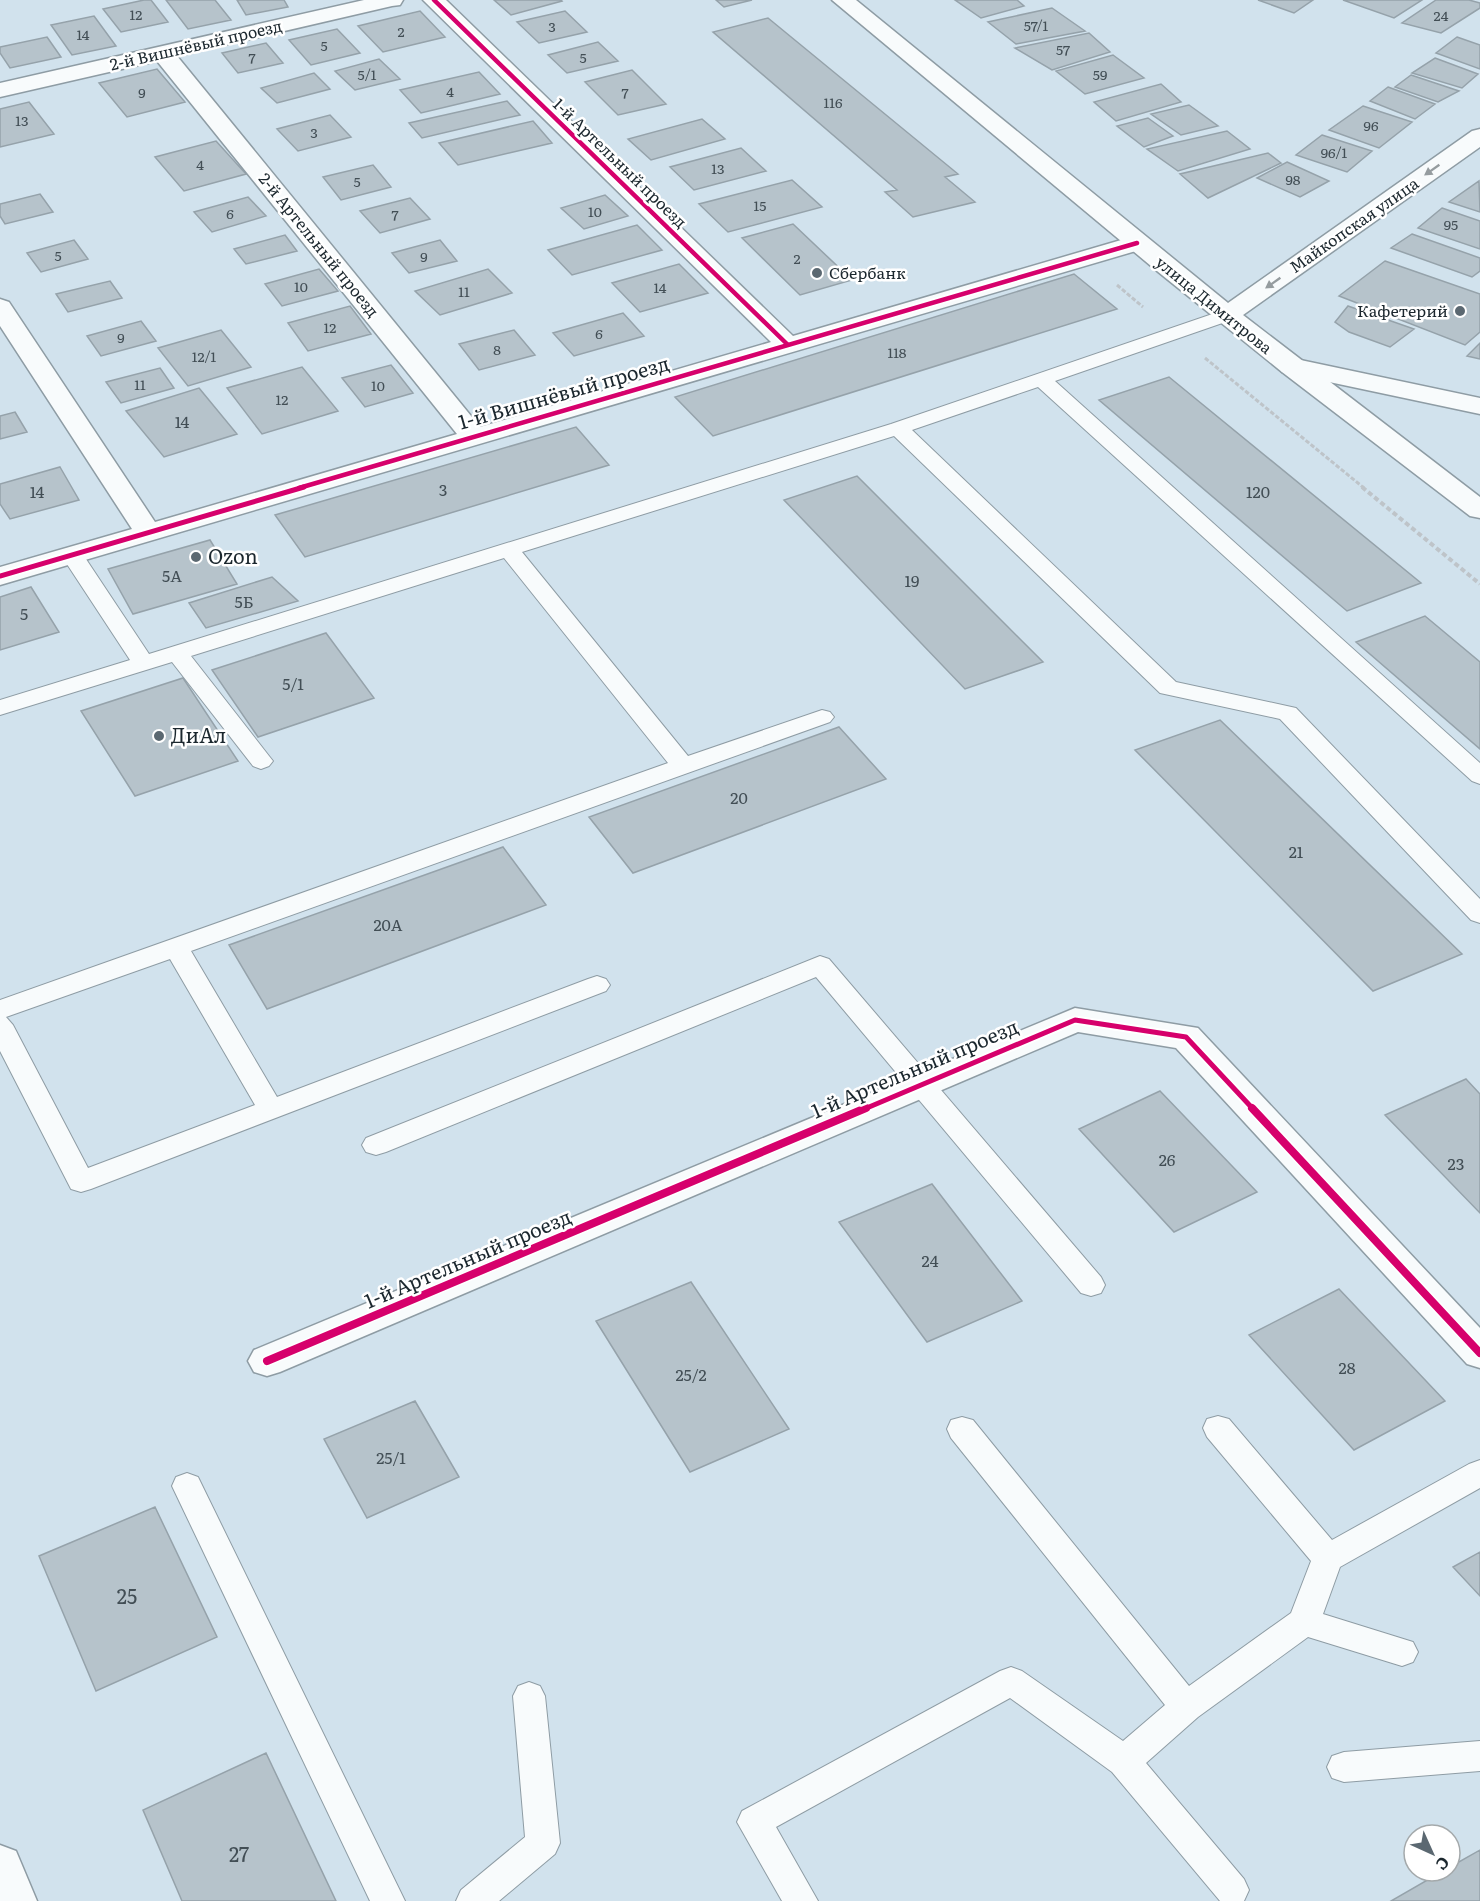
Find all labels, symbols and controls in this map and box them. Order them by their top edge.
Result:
house number: 12 [130,4,142,24]
house number: 24 [1434,5,1449,25]
street label: 2-й Вишнёвый проезд [107,13,284,76]
house number: 57/1 [1024,15,1049,35]
house number: 3 [548,16,556,36]
house number: 2 [397,21,405,41]
house number: 14 [77,24,90,44]
house number: 5 [320,35,328,55]
house number: 57 [1056,39,1070,59]
house number: 7 [248,47,256,67]
house number: 5 [579,47,587,67]
house number: 5/1 [358,64,377,84]
house number: 59 [1093,64,1107,84]
house number: 4 [446,81,454,101]
house number: 9 [138,82,146,102]
house number: 7 [621,82,629,102]
street label: 1-й Артельный проезд [548,92,693,233]
house number: 116 [824,92,843,112]
house number: 13 [15,110,29,130]
house number: 96 [1364,115,1379,135]
house number: 3 [310,122,318,142]
house number: 96/1 [1321,142,1348,162]
house number: 4 [196,154,204,174]
house number: 13 [711,158,725,178]
one-way arrow [1425,163,1440,175]
street label: 2-й Артельный проезд [254,167,386,322]
house number: 98 [1285,169,1301,189]
street label: Майкопская улица [1284,170,1423,278]
house number: 5 [353,171,361,191]
house number: 15 [754,195,766,215]
house number: 10 [588,201,602,221]
house number: 6 [226,203,234,223]
house number: 7 [391,204,399,224]
house number: 95 [1444,214,1458,234]
house number: 5 [54,245,62,265]
house number: 9 [420,246,428,266]
house number: 2 [793,248,801,268]
street label: улица Димитрова [1151,250,1278,359]
place label: Сбербанк [829,260,906,284]
marker: Сбербанк [810,266,824,280]
house number: 10 [294,276,308,296]
house number: 14 [654,277,667,297]
one-way arrow [1266,277,1282,289]
house number: 11 [458,281,470,301]
place label: Кафетерий [1357,298,1448,322]
marker: Кафетерий [1453,304,1467,318]
house number: 12 [324,317,336,337]
house number: 6 [595,323,603,343]
house number: 9 [117,327,125,347]
house number: 8 [493,339,501,359]
house number: 118 [887,342,907,362]
house number: 12/1 [192,346,217,366]
street label: 1-й Вишнёвый проезд [454,347,672,436]
house number: 11 [134,374,146,394]
house number: 10 [371,375,385,395]
house number: 12 [276,389,288,409]
house number: 14 [175,409,190,433]
house number: 3 [439,477,447,501]
house number: 14 [30,479,45,503]
house number: 120 [1246,479,1270,503]
place label: Ozon [208,540,258,570]
marker: Ozon [189,550,203,564]
house number: 5А [162,563,182,587]
house number: 19 [905,568,919,592]
house number: 5Б [235,589,253,613]
house number: 5 [20,601,28,625]
house number: 5/1 [282,671,304,695]
place label: ДиАл [171,719,226,749]
marker: ДиАл [152,729,166,743]
house number: 20 [730,785,748,809]
house number: 21 [1289,839,1304,863]
house number: 20А [373,912,403,936]
street label: 1-й Артельный проезд [806,1010,1022,1124]
house number: 26 [1159,1147,1176,1171]
house number: 23 [1448,1151,1464,1175]
street label: 1-й Артельный проезд [359,1200,575,1314]
house number: 24 [922,1248,939,1272]
house number: 28 [1339,1355,1356,1379]
house number: 25/2 [675,1362,707,1386]
house number: 25/1 [376,1445,406,1469]
house number: 25 [117,1580,137,1610]
north arrow [1402,1823,1462,1883]
house number: 27 [229,1838,249,1868]
text: С [1431,1852,1456,1877]

